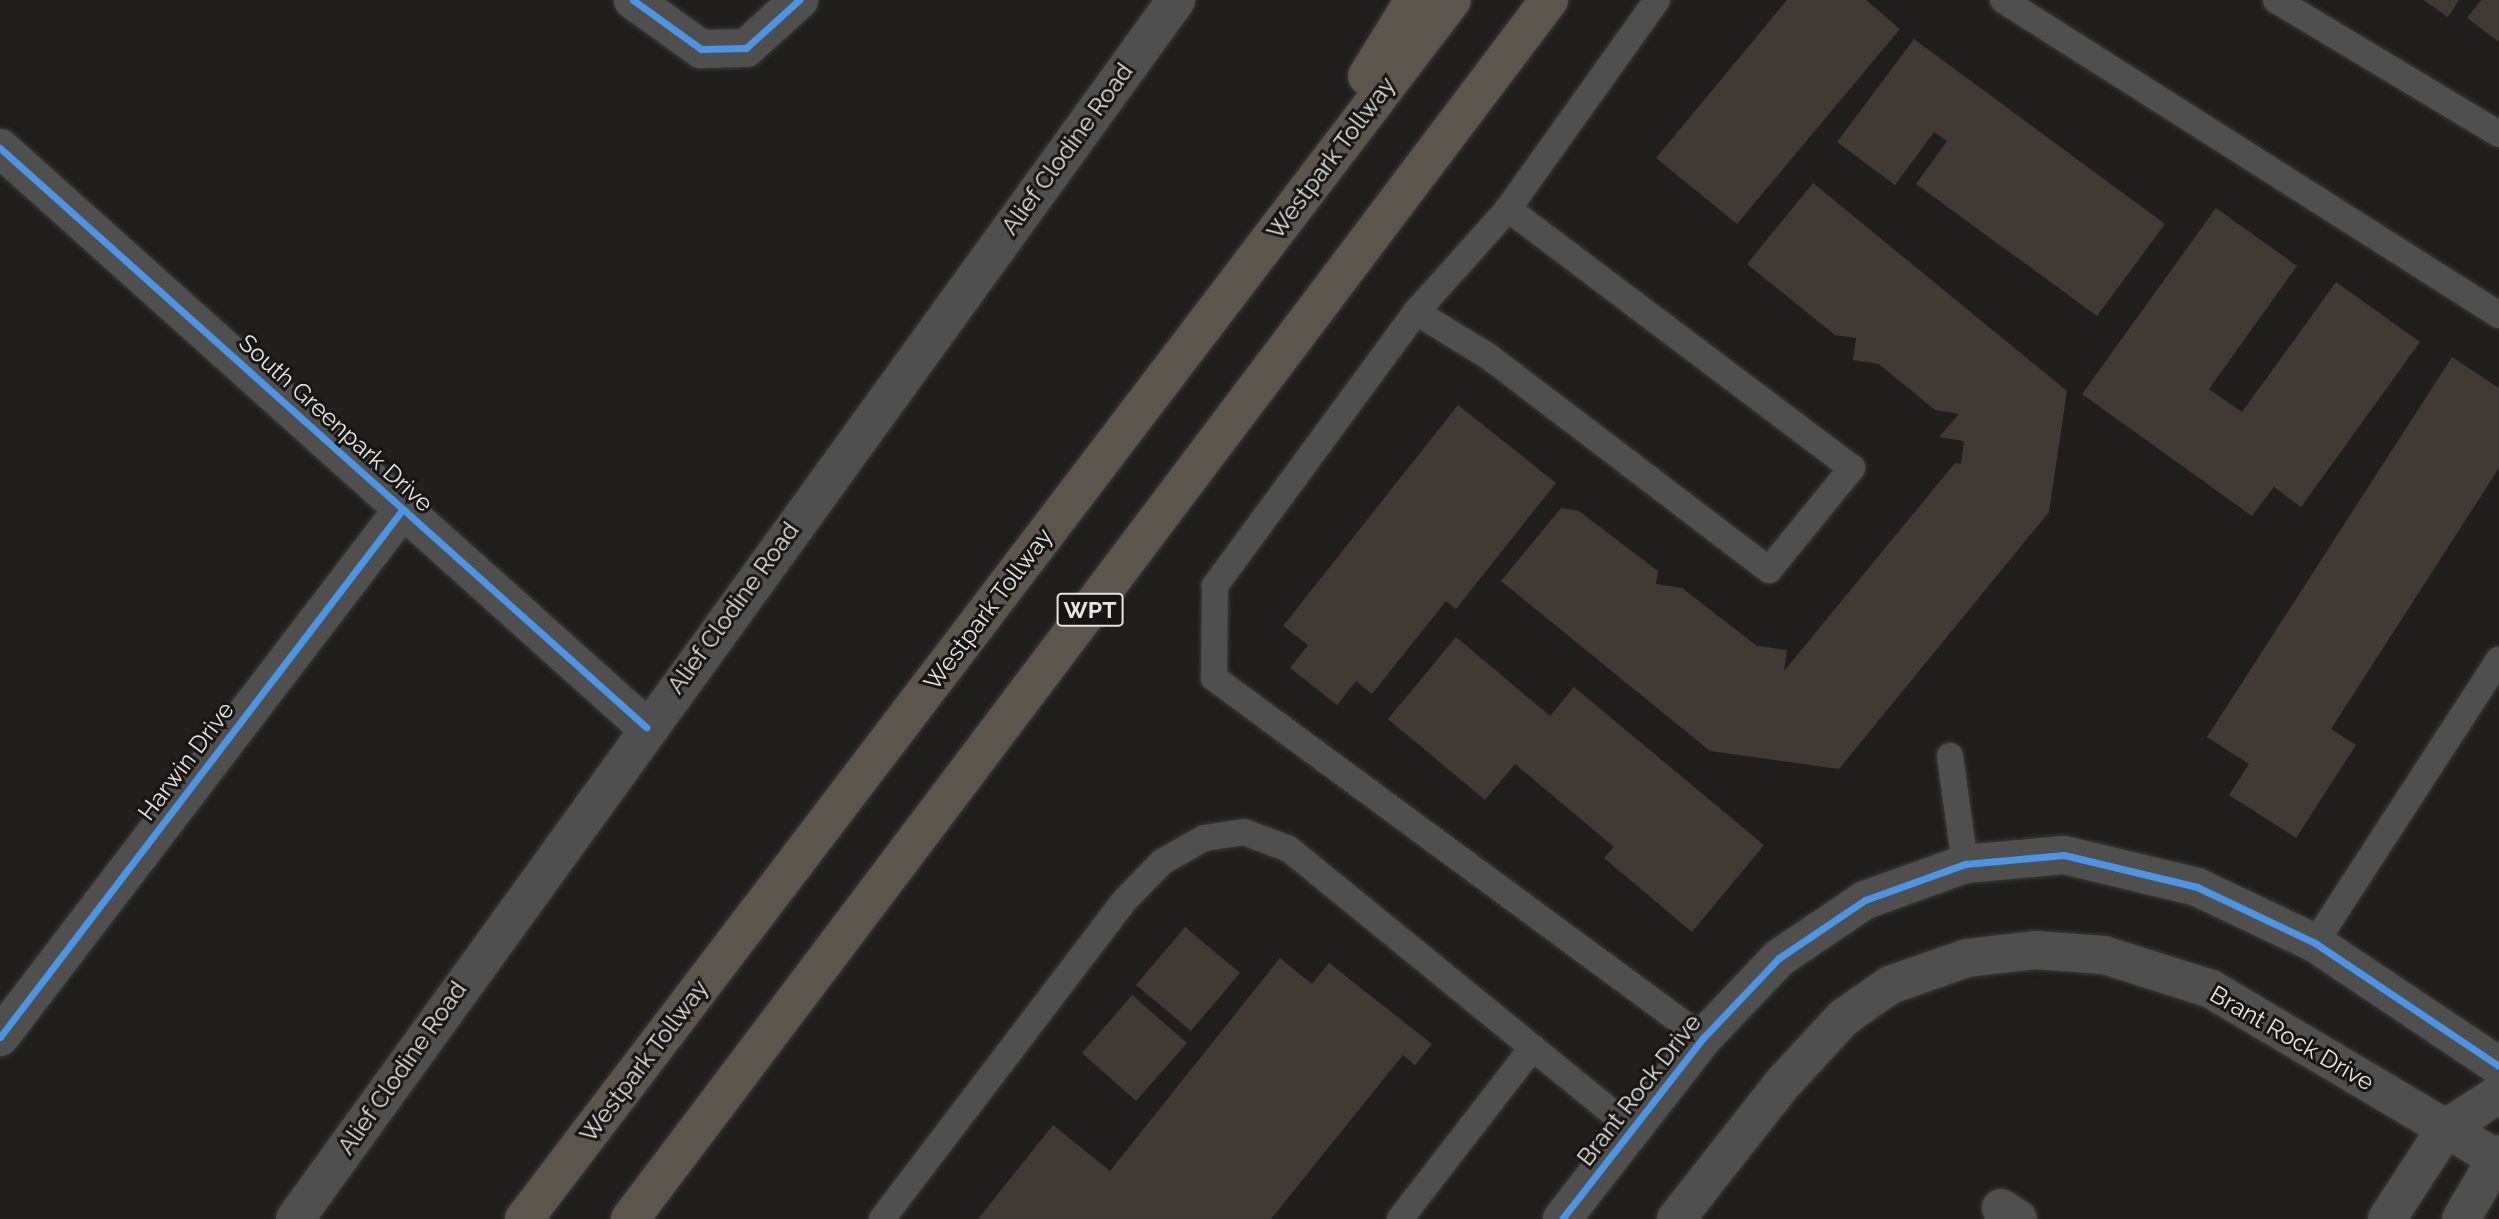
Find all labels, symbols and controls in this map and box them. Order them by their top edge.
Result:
street label: Alief Clodine Road [995,58,1139,240]
street label: Westpark Tollway [1260,71,1402,245]
street label: South Greenpark Drive [233,328,439,518]
street label: Alief Clodine Road [661,517,805,699]
street label: Westpark Tollway [917,522,1059,696]
road number: WPT [1055,590,1125,630]
street label: Harwin Drive [132,696,240,826]
street label: Westpark Tollway [573,974,715,1148]
street label: Alief Clodine Road [331,976,473,1160]
street label: Brant Rock Drive [2205,979,2379,1097]
street label: Brant Rock Drive [1571,1009,1707,1171]

